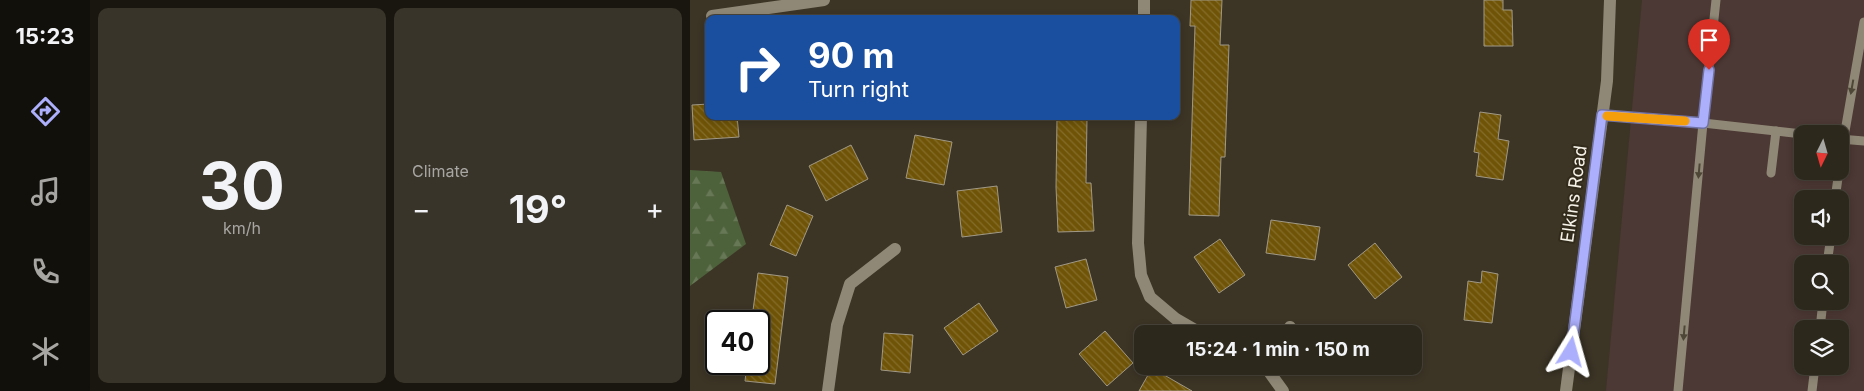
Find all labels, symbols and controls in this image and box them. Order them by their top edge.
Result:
pin [1688,19,1730,70]
text: 15:23 [16,23,74,49]
icon: arrive [1695,26,1723,54]
text: 90 m [808,34,895,76]
icon: right [725,35,790,100]
text: Turn right [808,76,909,102]
one-way arrow [1848,80,1856,95]
icon: directions [28,94,63,129]
north arrow [1794,125,1849,180]
map controls [1794,125,1849,375]
street label: Elkins Road [1556,144,1591,244]
text: 30 [199,146,285,225]
text: Climate [412,161,469,181]
one-way arrow [1694,163,1702,179]
icon: music [28,174,63,209]
text: 19° [509,186,567,232]
button: sound [1794,190,1849,245]
text: − [412,192,431,226]
text: + [645,192,664,226]
text: km/h [223,218,261,238]
icon: phone [28,254,63,289]
button: search [1794,255,1849,310]
speed limit sign: 40 [705,310,770,375]
button: layers [1794,320,1849,375]
position arrow [1544,325,1596,377]
one-way arrow [1679,325,1687,341]
icon: climate [28,334,63,369]
text: 15:24 · 1 min · 150 m [1186,338,1370,361]

